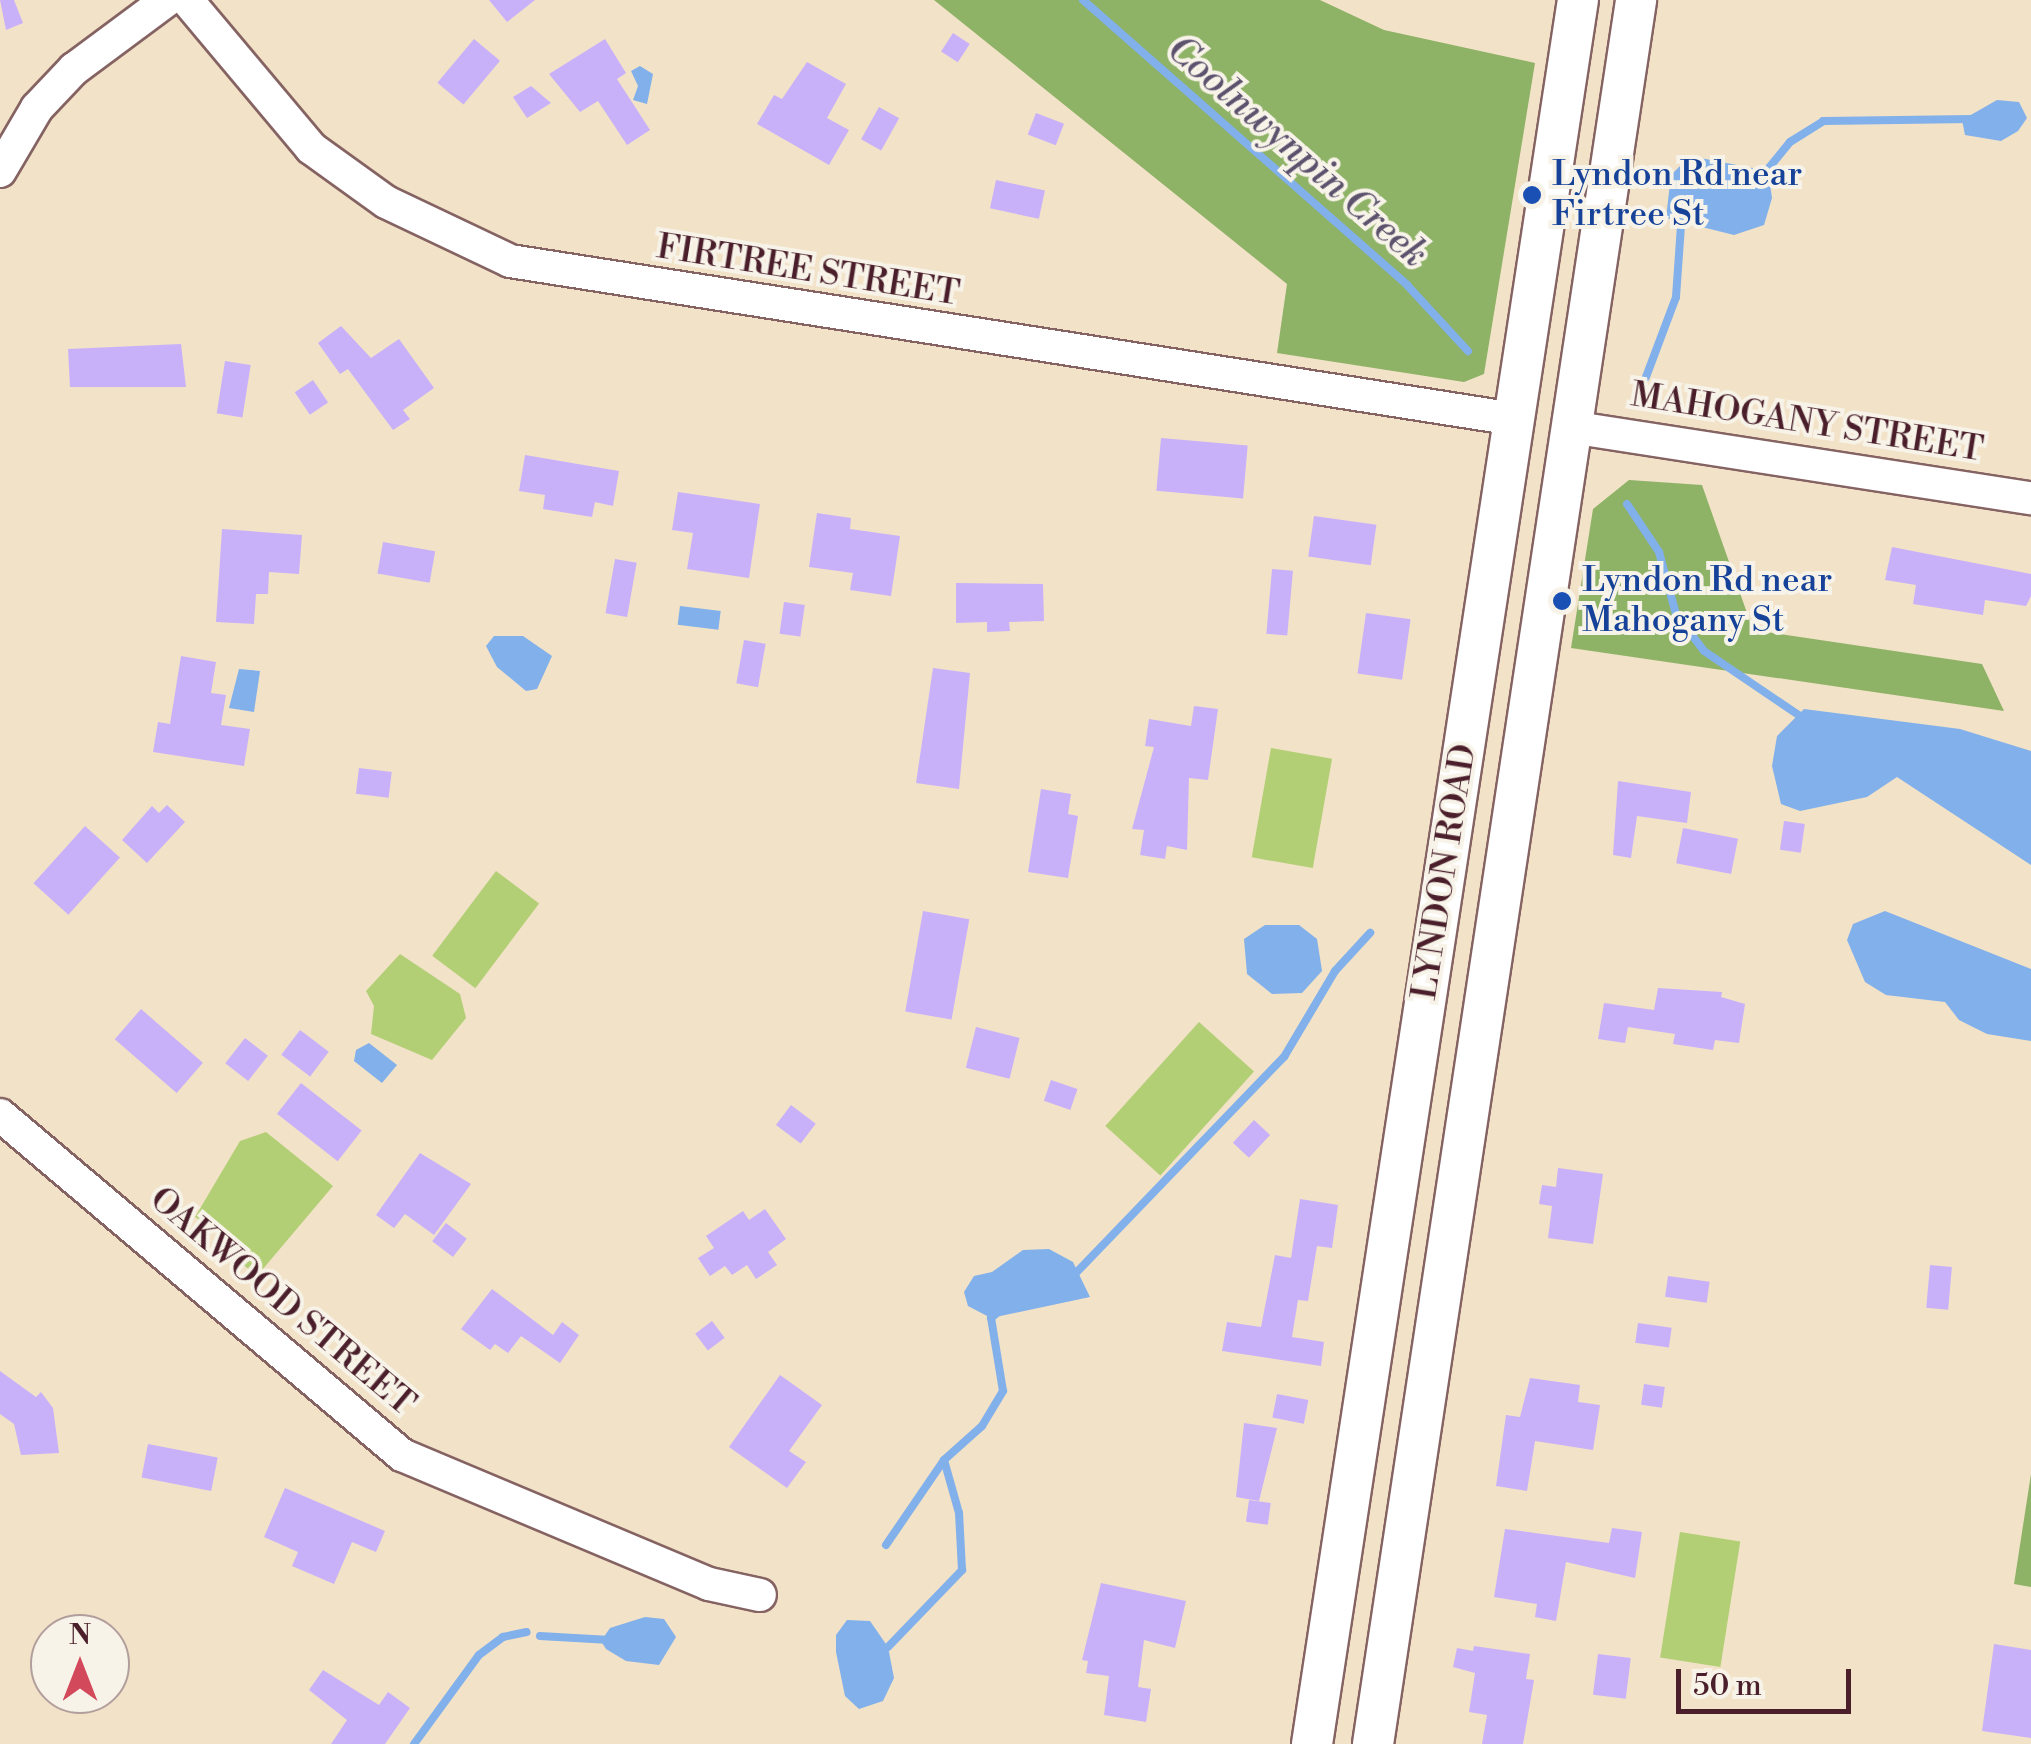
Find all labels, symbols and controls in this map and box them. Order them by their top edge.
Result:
water label: Coolnwynpin Creek [1158,27,1436,277]
place label: Lyndon Rd near Firtree St [1552,154,1802,236]
marker: Lyndon Rd near Firtree St [1521,184,1543,206]
street label: FIRTREE STREET [654,226,962,316]
street label: MAHOGANY STREET [1628,374,1986,472]
place label: Lyndon Rd near Mahogany St [1582,560,1832,642]
marker: Lyndon Rd near Mahogany St [1551,590,1573,612]
street label: LYNDON ROAD [1404,741,1486,1003]
street label: OAKWOOD STREET [141,1179,423,1425]
north arrow [30,1614,130,1714]
text: N [69,1618,91,1653]
scale bar [1681,1649,1856,1711]
text: 50 m [1693,1667,1762,1705]

